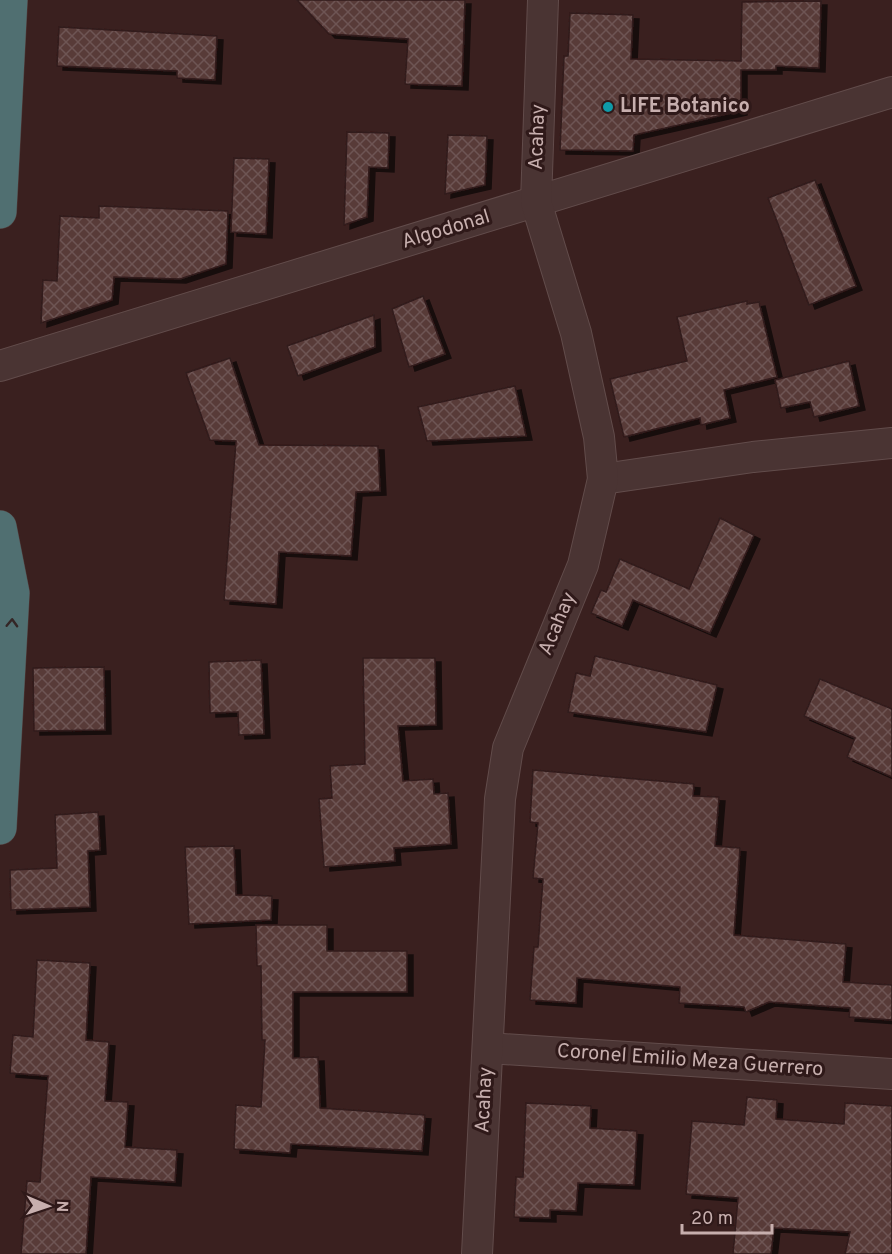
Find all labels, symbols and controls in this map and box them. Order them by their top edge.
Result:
place label: LIFE Botanico [620,94,750,120]
marker: LIFE Botanico [601,100,615,114]
street label: Acahay [524,104,552,170]
street label: Algodonal [399,204,493,256]
street label: Acahay [533,588,583,660]
one-way arrow [6,619,18,628]
street label: Coronel Emilio Meza Guerrero [556,1039,824,1083]
street label: Acahay [470,1066,500,1134]
north arrow [18,1176,78,1236]
scale bar [682,1197,772,1235]
text: N [51,1200,71,1213]
text: 20 m [691,1208,733,1231]

